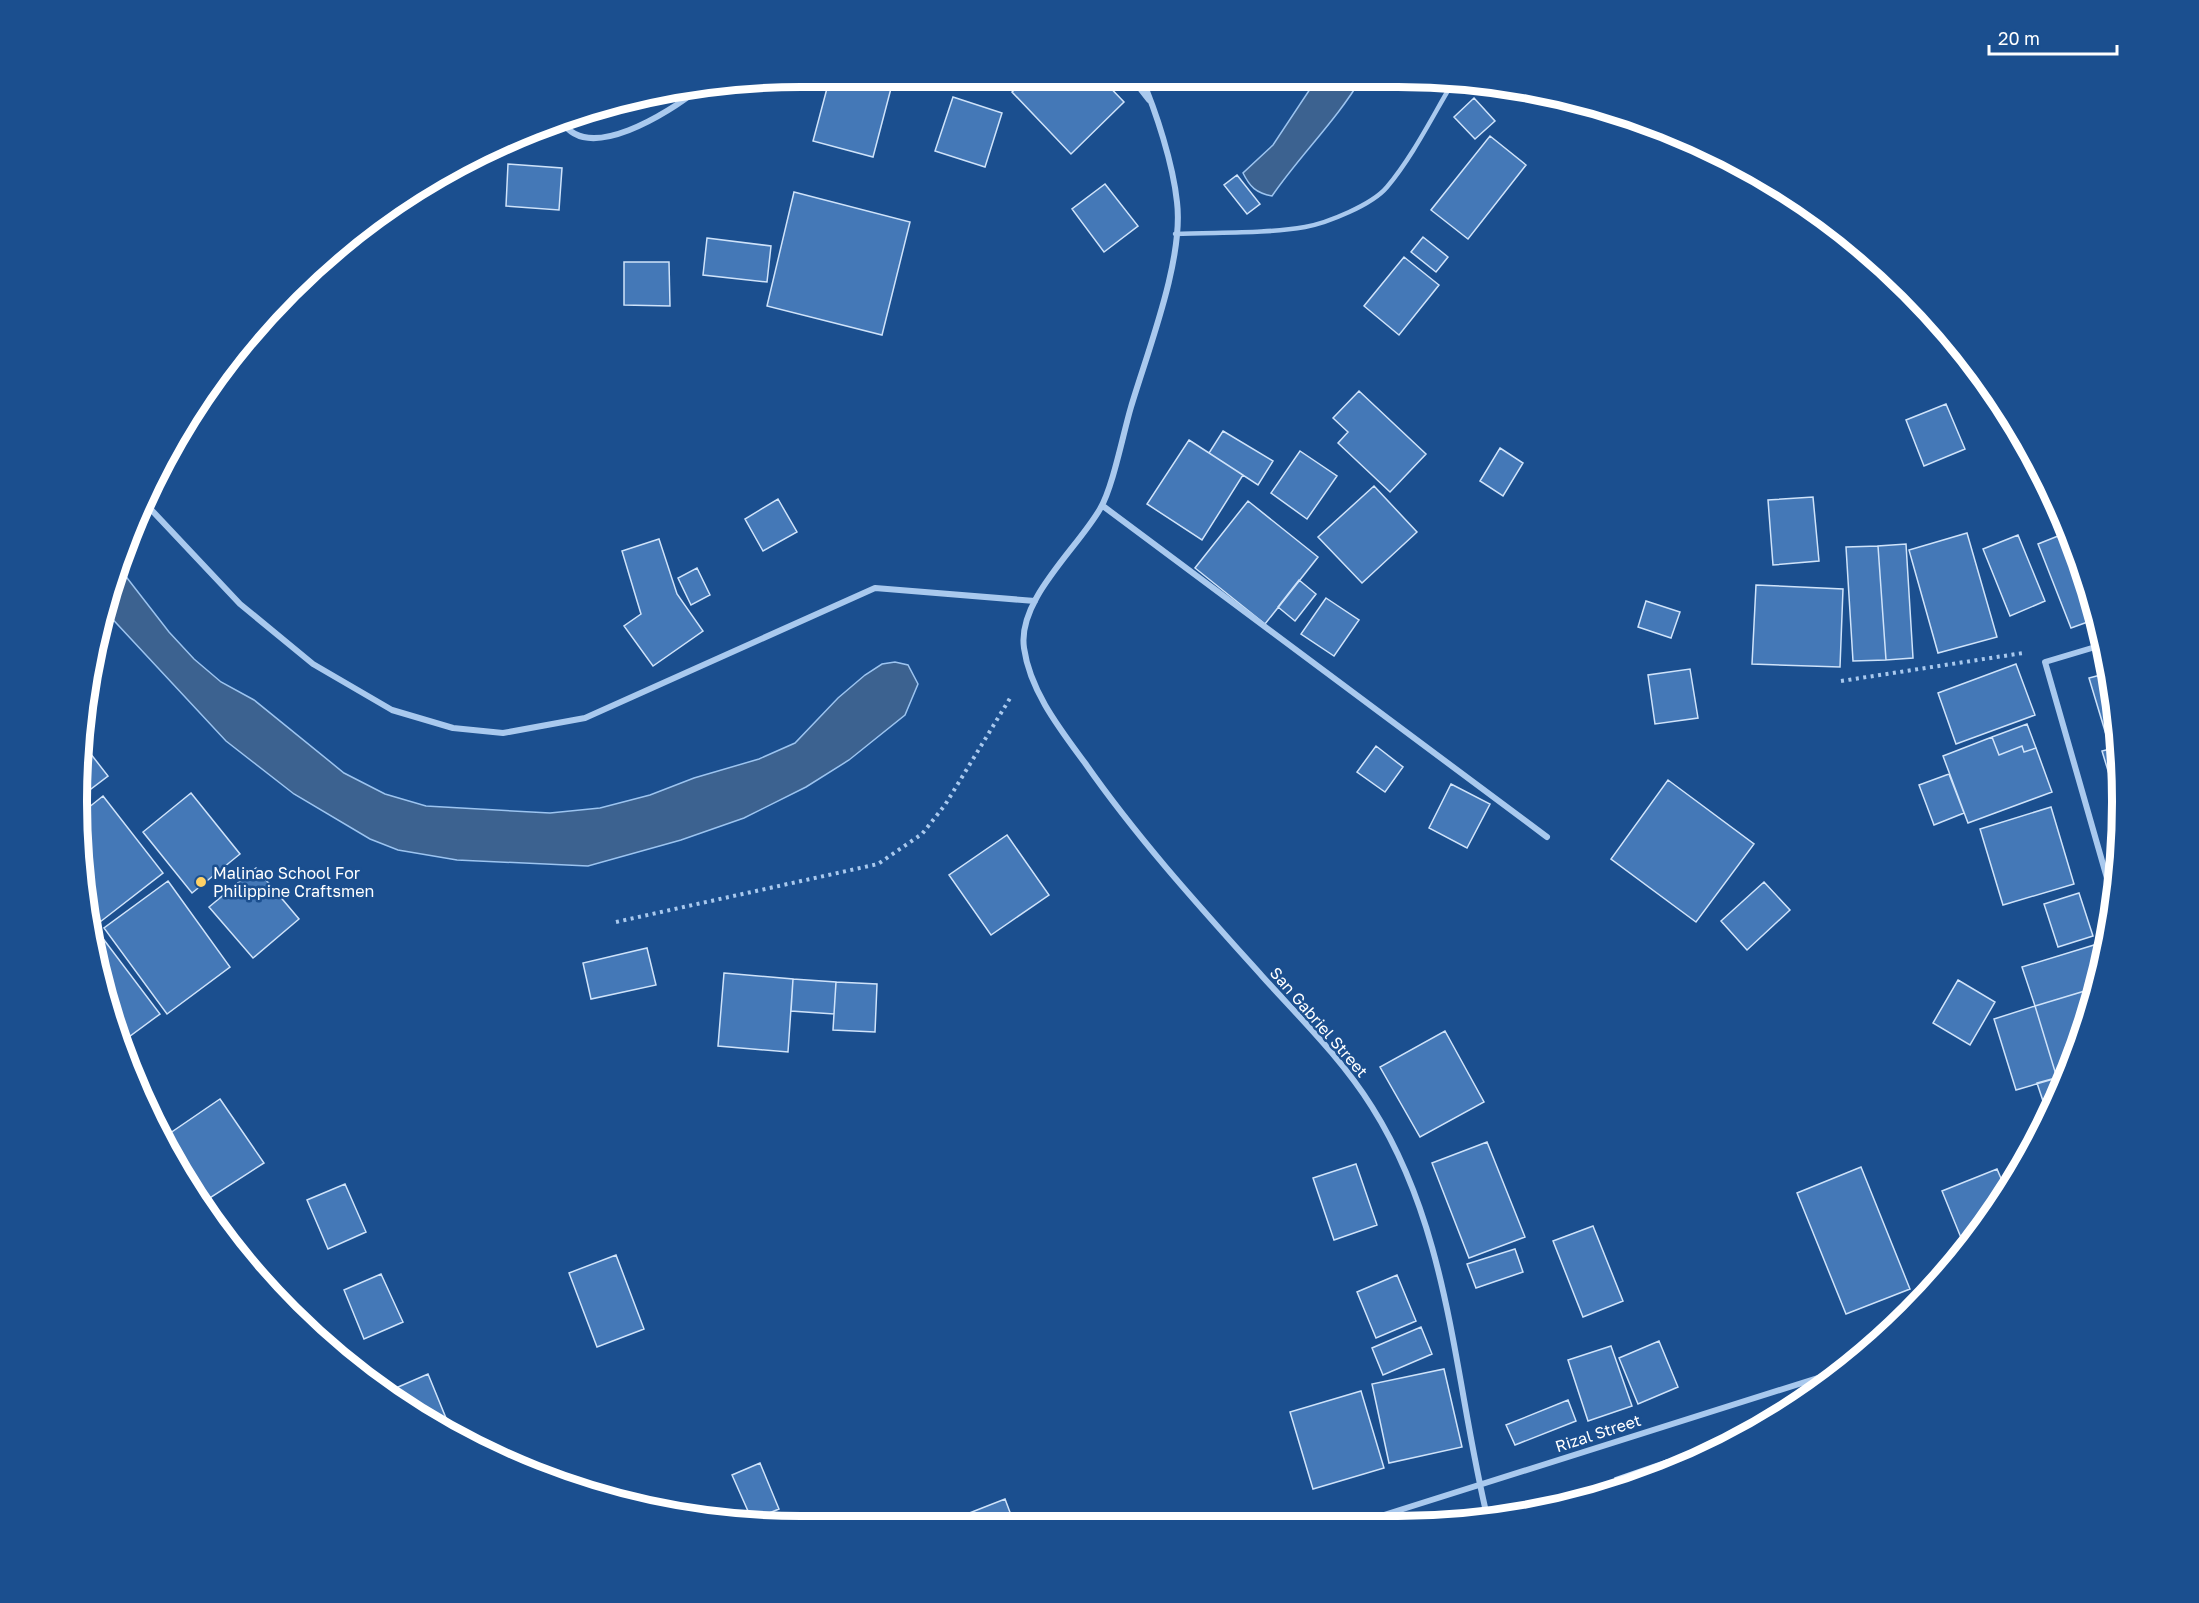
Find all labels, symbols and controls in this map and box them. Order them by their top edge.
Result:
scale bar [1989,18,2116,56]
text: 20 m [1998,27,2040,49]
place label: Malinao School For Philippine Craftsmen [213,863,374,901]
marker: Malinao School For Philippine Craftsmen [194,875,208,889]
street label: San Gabriel Street [1266,963,1372,1081]
street label: Rizal Street [1553,1410,1643,1456]

